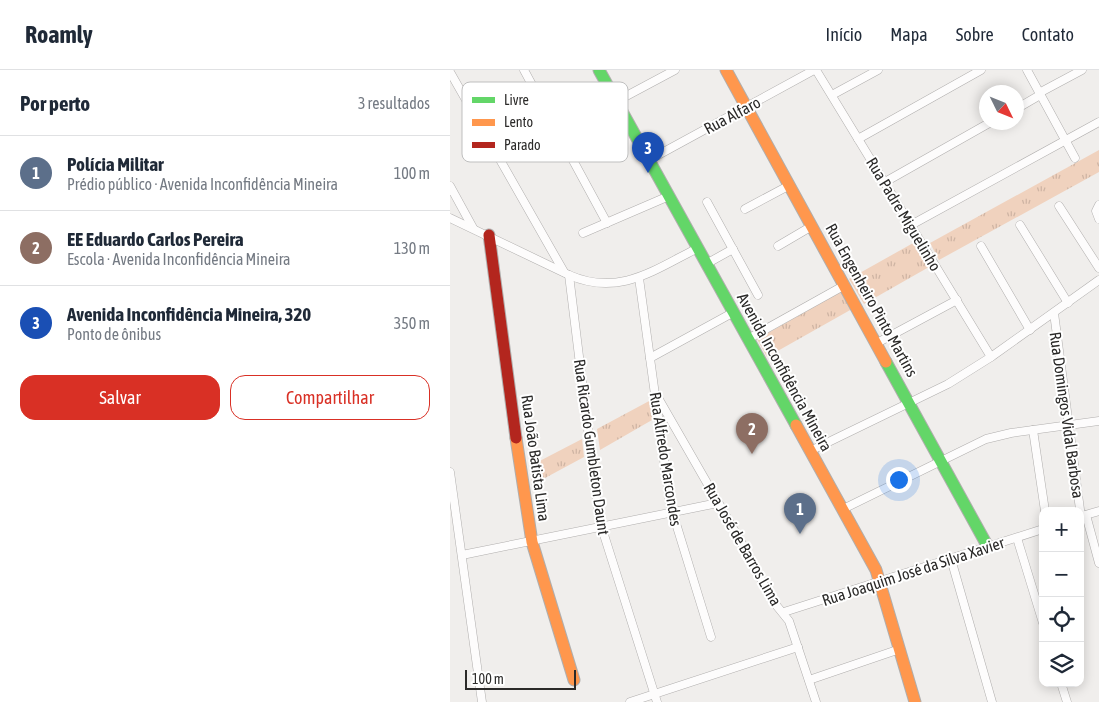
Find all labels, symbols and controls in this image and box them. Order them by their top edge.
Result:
text: Roamly [25,21,93,48]
text: Início [826,24,862,45]
text: Mapa [890,24,928,45]
text: Sobre [956,24,994,45]
text: Contato [1022,24,1074,45]
legend [462,82,628,162]
north arrow [979,85,1024,130]
text: Por perto [20,91,90,115]
text: Livre [504,92,529,108]
street label: Rua Alfaro [701,93,763,137]
text: 3 resultados [358,94,430,112]
text: Lento [504,114,533,130]
pin: 3 [632,132,664,173]
text: Parado [504,137,541,153]
text: Polícia Militar [67,153,164,175]
street label: Rua Padre Miguelinho [862,154,945,275]
text: 1 [32,164,40,182]
text: 100 m [394,164,430,182]
text: Prédio público · Avenida Inconfidência Mineira [67,175,338,193]
street label: Rua Engenheiro Pinto Martins [822,220,922,380]
text: EE Eduardo Carlos Pereira [67,228,244,250]
text: 2 [32,239,40,257]
text: 130 m [394,239,430,257]
text: Escola · Avenida Inconfidência Mineira [67,250,291,268]
street label: Avenida Inconfidência Mineira [734,290,836,454]
text: Avenida Inconfidência Mineira, 320 [67,303,311,325]
text: 3 [32,314,40,332]
text: 350 m [394,314,430,332]
text: Ponto de ônibus [67,325,161,343]
street label: Rua Domingos Vidal Barbosa [1045,331,1088,499]
street label: Rua Ricardo Gumbleton Daunt [571,358,613,537]
button: Salvar [20,375,220,420]
button: Compartilhar [230,375,430,420]
street label: Rua Alfredo Marcondes [647,391,686,528]
street label: Rua João Batista Lima [518,394,554,522]
pin: 2 [736,413,768,454]
your location [886,467,912,493]
street label: Rua José de Barros Lima [701,479,785,609]
pin: 1 [784,493,816,534]
map controls [1039,507,1084,687]
button: + [1039,507,1084,552]
street label: Rua Joaquim José da Silva Xavier [820,533,1007,610]
button: − [1039,552,1084,597]
button: locate [1039,597,1084,642]
button: layers [1039,642,1084,687]
scale bar [465,667,576,690]
text: 100 m [472,671,504,687]

